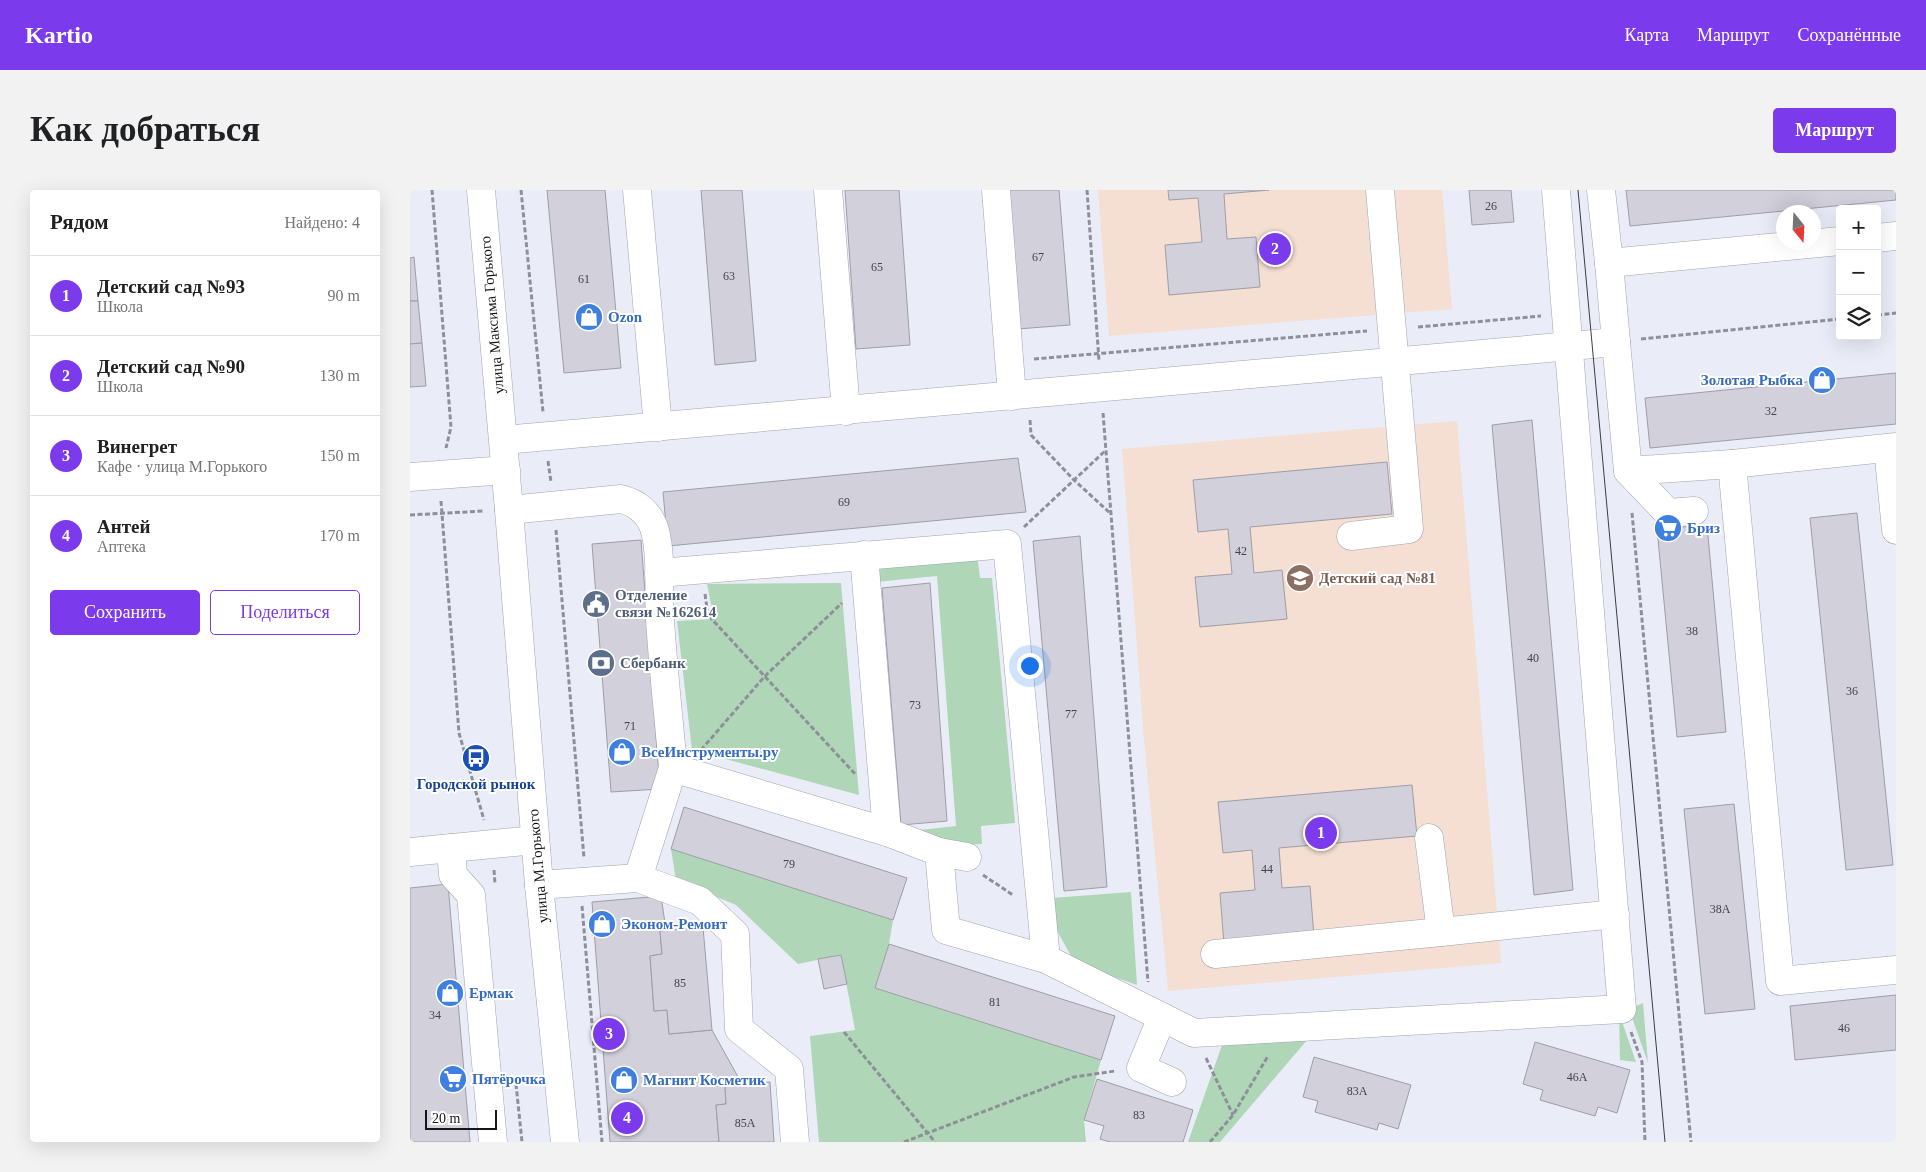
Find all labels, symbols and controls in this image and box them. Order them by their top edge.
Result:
text: Kartio [25,22,93,48]
text: Карта [1624,25,1669,45]
text: Маршрут [1697,25,1769,45]
text: Сохранённые [1797,25,1901,45]
button: Маршрут [1773,108,1896,153]
text: Как добраться [30,110,260,149]
house number: 26 [1485,199,1497,213]
north arrow [1776,205,1821,250]
map controls [1836,205,1881,340]
button: + [1836,205,1881,250]
text: Рядом [50,210,109,234]
text: Найдено: 4 [285,214,360,231]
pin: 2 [1259,230,1291,268]
street label: улица Максима Горького [477,235,507,395]
house number: 67 [1032,250,1044,264]
button: − [1836,250,1881,295]
house number: 65 [871,260,883,274]
house number: 63 [723,269,735,283]
house number: 61 [578,272,590,286]
text: Детский сад №93 [97,276,245,297]
text: 1 [62,287,70,304]
text: 90 m [328,287,360,304]
button: layers [1836,295,1881,340]
text: Школа [97,298,143,315]
shop icon: Ozon [574,302,604,332]
place label: Ozon [608,309,643,325]
text: Детский сад №90 [97,356,245,377]
shop icon: Золотая Рыбка [1807,365,1837,395]
text: 2 [62,367,70,384]
text: 130 m [320,367,360,384]
place label: Золотая Рыбка [1701,372,1803,388]
text: Школа [97,378,143,395]
house number: 32 [1765,404,1777,418]
text: Винегрет [97,436,177,457]
text: 3 [62,447,70,464]
text: 150 m [320,447,360,464]
text: Кафе · улица М.Горького [97,458,267,475]
house number: 69 [838,495,850,509]
supermarket icon: Бриз [1653,513,1683,543]
text: Антей [97,516,150,537]
place label: Бриз [1687,520,1720,536]
text: 4 [62,527,70,544]
text: 170 m [320,527,360,544]
text: Аптека [97,538,146,555]
house number: 42 [1235,544,1247,558]
school or university icon: Детский сад №81 [1285,563,1315,593]
place label: Детский сад №81 [1319,570,1436,586]
place label: Отделение связи №162614 [615,587,717,620]
public building icon: Отделение связи №162614 [581,589,611,619]
button: Сохранить [50,590,200,635]
button: Поделиться [210,590,360,635]
house number: 38 [1686,624,1698,638]
bank icon: Сбербанк [586,648,616,678]
house number: 40 [1527,651,1539,665]
your location [1017,653,1043,679]
place label: Сбербанк [620,655,686,671]
house number: 36 [1846,684,1858,698]
house number: 73 [909,698,921,712]
house number: 77 [1065,707,1077,721]
house number: 71 [624,719,636,733]
shop icon: ВсеИнструменты.ру [607,737,637,767]
bus stop icon: Городской рынок [461,743,491,773]
place label: ВсеИнструменты.ру [641,744,779,760]
place label: Городской рынок [417,776,536,792]
street label: улица М.Горького [525,808,551,924]
pin: 1 [1305,814,1337,852]
house number: 79 [783,857,795,871]
house number: 44 [1261,862,1273,876]
house number: 38А [1710,902,1731,916]
shop icon: Эконом-Ремонт [587,909,617,939]
place label: Эконом-Ремонт [621,916,728,932]
house number: 85 [674,976,686,990]
shop icon: Ермак [435,978,465,1008]
place label: Ермак [469,985,514,1001]
house number: 81 [989,995,1001,1009]
house number: 34 [429,1008,441,1022]
pin: 3 [593,1015,625,1053]
house number: 46 [1838,1021,1850,1035]
supermarket icon: Пятёрочка [438,1064,468,1094]
shop icon: Магнит Косметик [609,1065,639,1095]
house number: 46А [1567,1070,1588,1084]
place label: Пятёрочка [472,1071,546,1087]
place label: Магнит Косметик [643,1072,766,1088]
house number: 83А [1347,1084,1368,1098]
pin: 4 [611,1099,643,1137]
scale bar [425,1107,498,1130]
house number: 83 [1133,1108,1145,1122]
text: 20 m [432,1111,460,1126]
house number: 85А [735,1116,756,1130]

